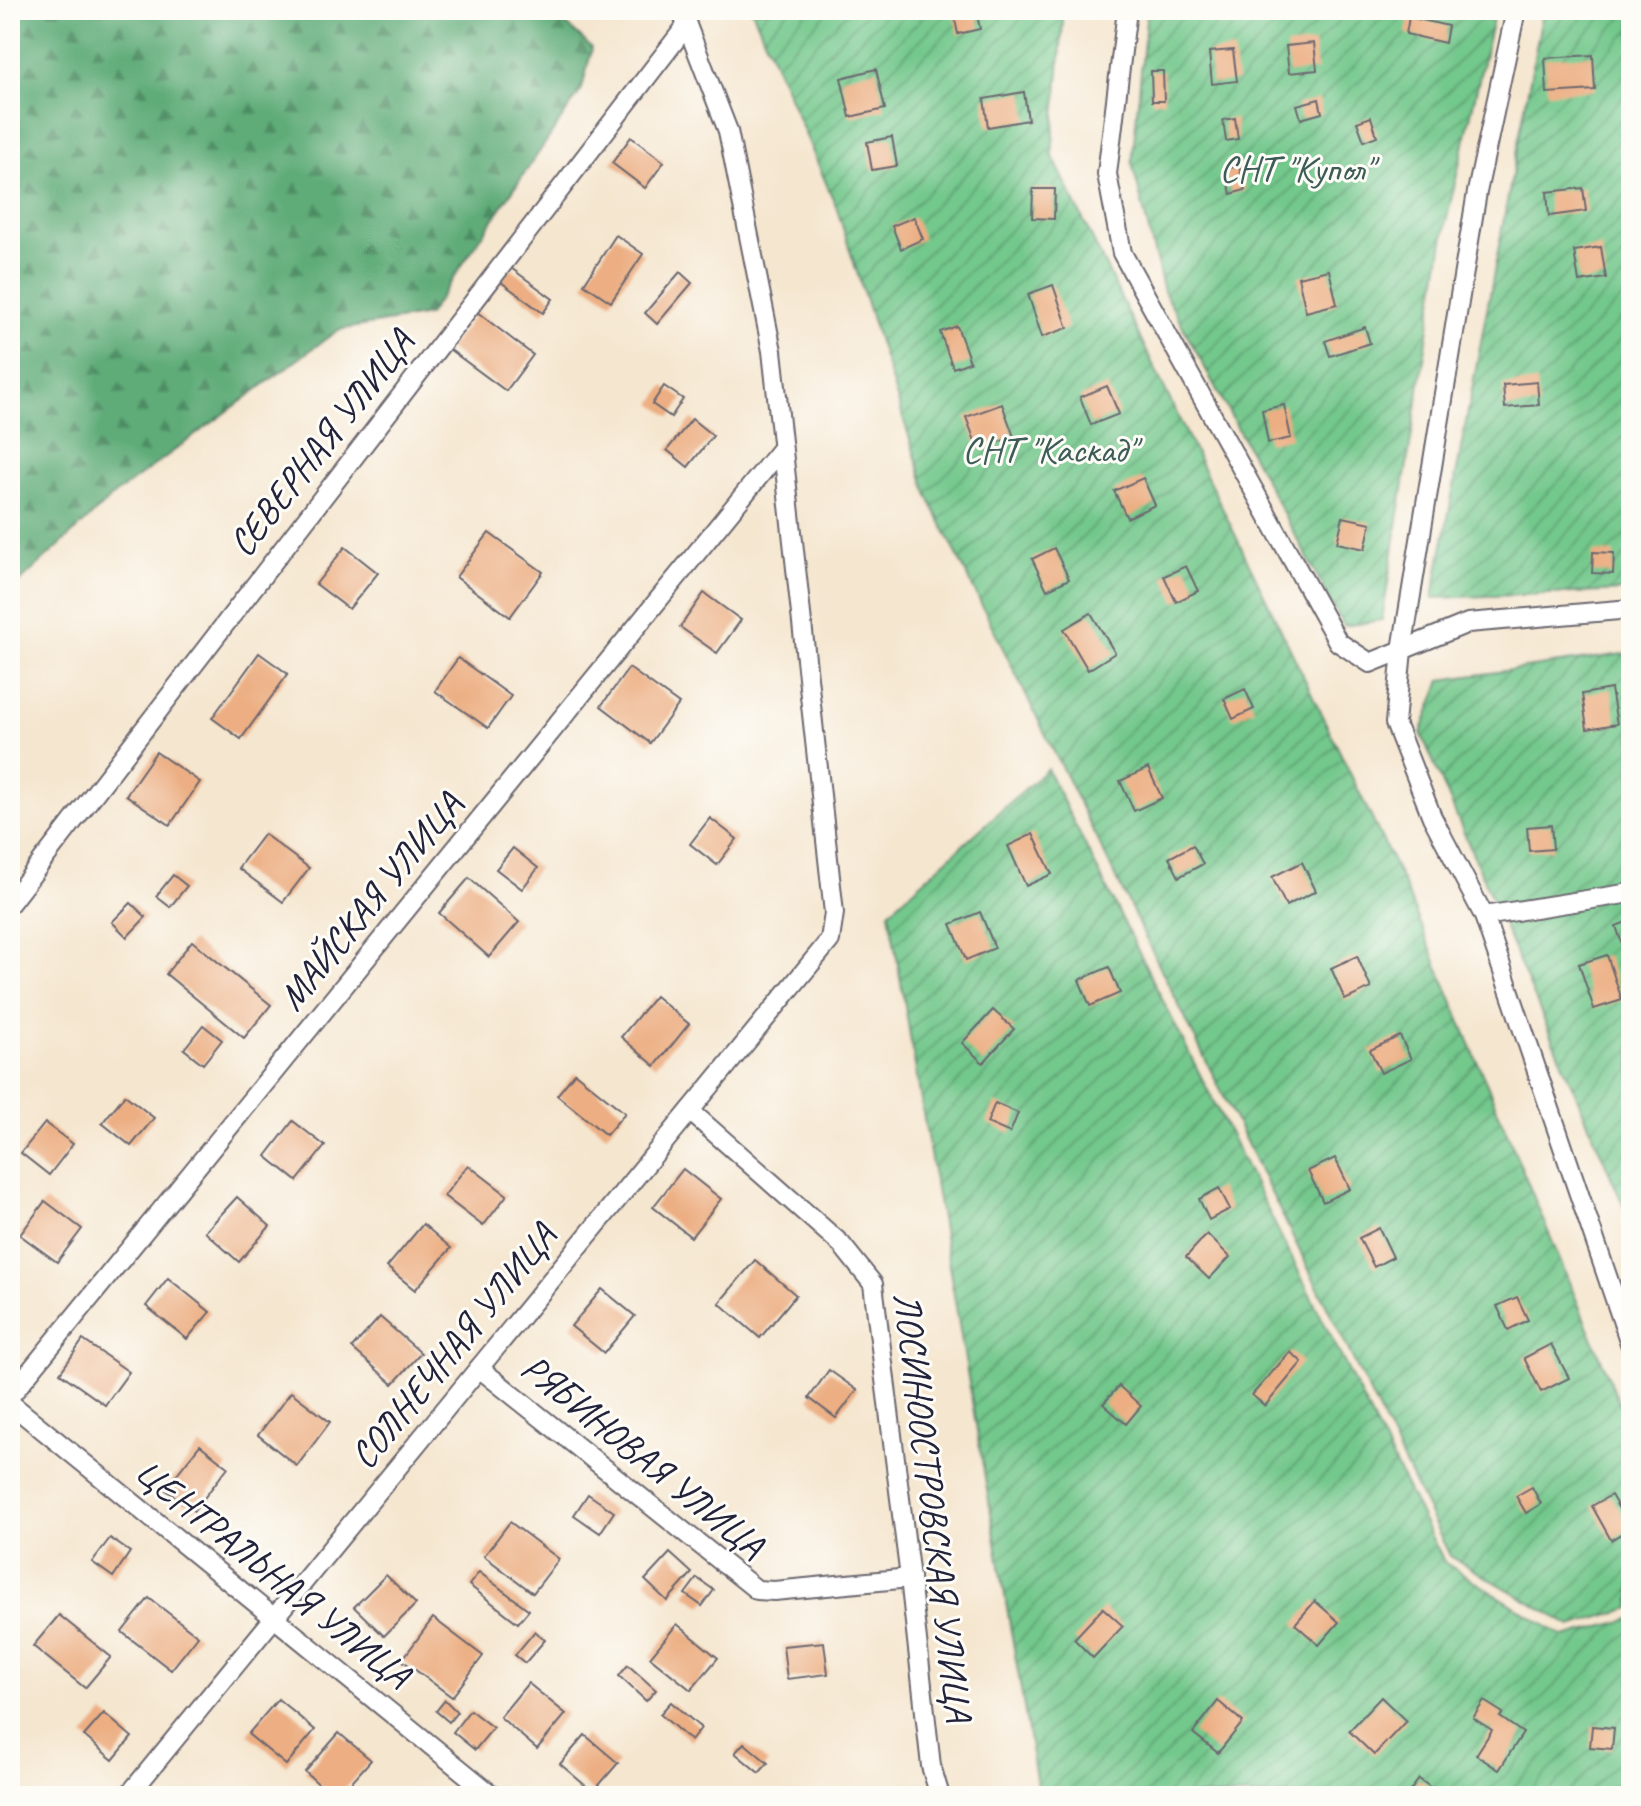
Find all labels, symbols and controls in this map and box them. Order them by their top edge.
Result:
park label: СНТ "Купол" [1219,145,1380,192]
street label: СЕВЕРНАЯ УЛИЦА [218,319,425,565]
park label: СНТ "Каскад" [962,426,1143,473]
street label: МАЙСКАЯ УЛИЦА [268,782,473,1020]
street label: СОЛНЕЧНАЯ УЛИЦА [340,1213,567,1478]
street label: ЛОСИНООСТРОВСКАЯ УЛИЦА [883,1290,983,1726]
street label: РЯБИНОВАЯ УЛИЦА [512,1344,775,1569]
street label: ЦЕНТРАЛЬНАЯ УЛИЦА [126,1448,422,1700]

